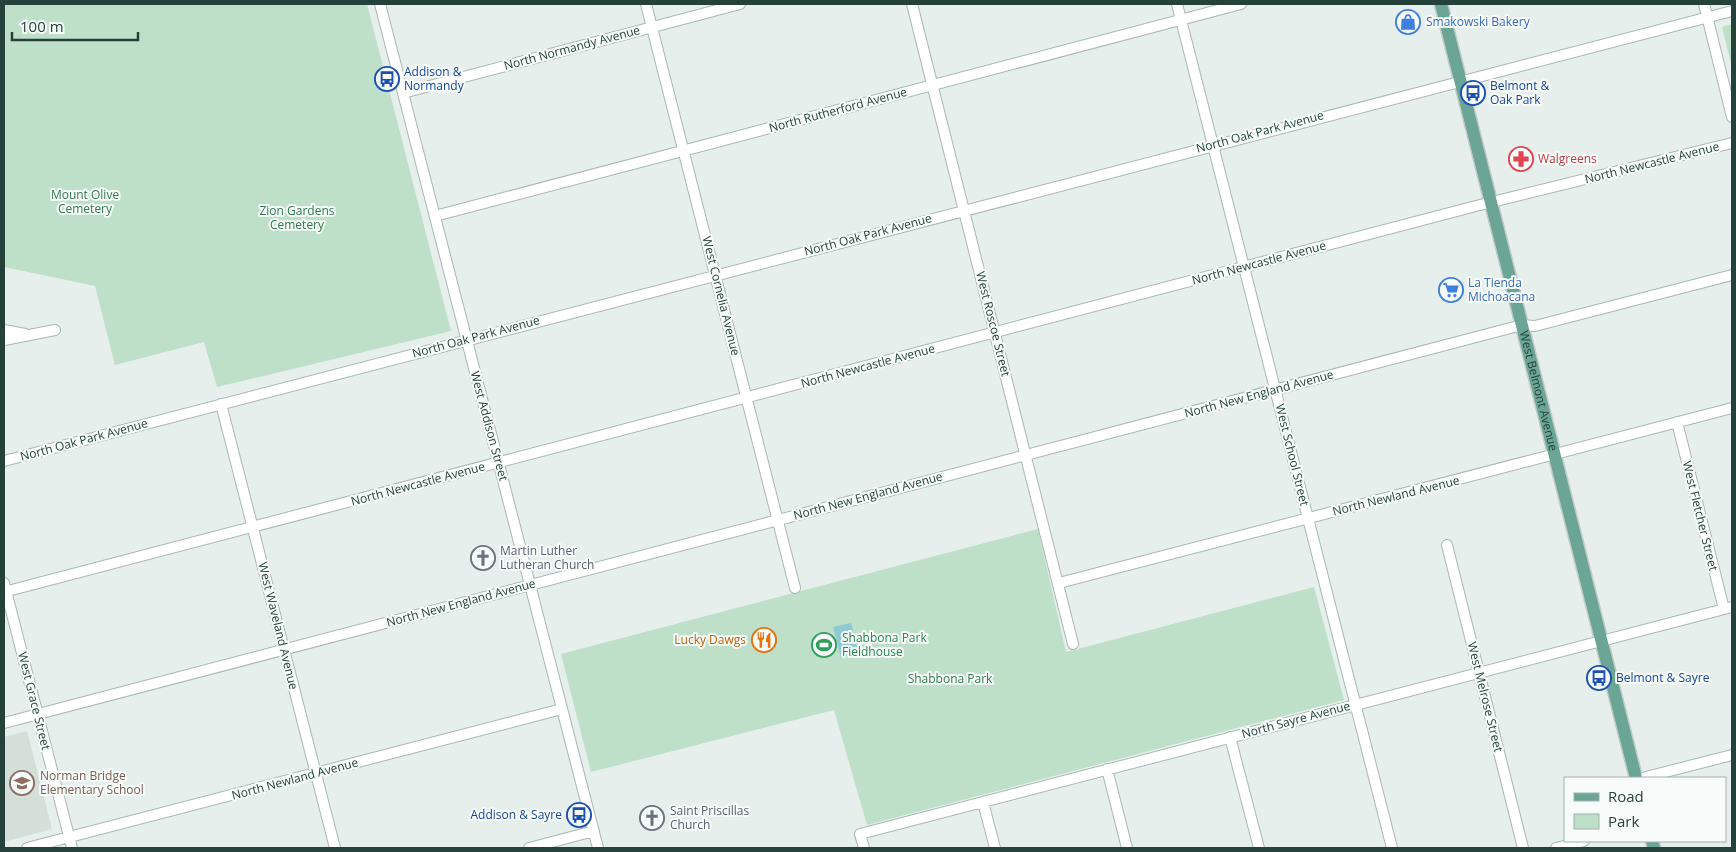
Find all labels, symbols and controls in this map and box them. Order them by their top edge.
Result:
shop icon: Smakowski Bakery [1395,9,1421,35]
scale bar [12,10,139,42]
place label: Smakowski Bakery [1426,13,1531,30]
text: 100 m [20,16,64,36]
street label: North Normandy Avenue [502,21,642,74]
place label: Addison & Normandy [404,63,465,94]
bus stop icon: Addison & Normandy [374,66,400,92]
place label: Belmont & Oak Park [1490,77,1550,108]
bus stop icon: Belmont & Oak Park [1460,80,1486,106]
street label: North Rutherford Avenue [767,83,909,136]
street label: North Oak Park Avenue [1194,106,1326,157]
street label: North Newcastle Avenue [1583,138,1721,187]
pharmacy icon: Walgreens [1508,146,1534,172]
place label: Walgreens [1538,150,1597,167]
park label: Mount Olive Cemetery [51,186,119,217]
park label: Zion Gardens Cemetery [259,202,335,233]
street label: North Oak Park Avenue [802,209,934,260]
street label: West Cornelia Avenue [698,234,745,358]
street label: North Newcastle Avenue [1190,236,1328,289]
street label: West Roscoe Street [972,270,1015,378]
place label: La Tienda Michoacana [1468,274,1535,305]
supermarket icon: La Tienda Michoacana [1438,277,1464,303]
street label: North Oak Park Avenue [410,311,542,362]
street label: West Belmont Avenue [1516,329,1562,453]
street label: North Newcastle Avenue [799,339,937,392]
street label: North New England Avenue [1182,365,1336,422]
street label: West Addison Street [467,369,512,483]
street label: West School Street [1272,402,1313,508]
street label: North Oak Park Avenue [18,414,150,465]
street label: North Newcastle Avenue [349,457,487,510]
street label: West Fletcher Street [1679,459,1722,573]
street label: North New England Avenue [791,467,945,524]
street label: North Newland Avenue [1331,471,1461,520]
place label: Martin Luther Lutheran Church [500,542,594,573]
church icon: Martin Luther Lutheran Church [470,545,496,571]
street label: West Waveland Avenue [254,560,303,692]
street label: North New England Avenue [384,574,538,631]
restaurant icon: Lucky Dawgs [751,627,777,653]
place label: Shabbona Park Fieldhouse [842,629,927,660]
place label: Lucky Dawgs [674,631,746,648]
sports icon: Shabbona Park Fieldhouse [811,632,837,658]
street label: West Melrose Street [1464,640,1507,754]
street label: West Grace Street [14,650,55,752]
bus stop icon: Belmont & Sayre [1586,665,1612,691]
place label: Belmont & Sayre [1616,669,1710,686]
park label: Shabbona Park [908,670,993,687]
street label: North Sayre Avenue [1240,697,1352,742]
street label: North Newland Avenue [230,753,360,804]
place label: Norman Bridge Elementary School [40,767,144,798]
school or university icon: Norman Bridge Elementary School [9,770,35,796]
legend [1564,777,1726,842]
text: Road [1608,786,1644,806]
bus stop icon: Addison & Sayre [566,802,592,828]
place label: Saint Priscillas Church [670,802,749,833]
church icon: Saint Priscillas Church [639,805,665,831]
place label: Addison & Sayre [471,806,562,823]
text: Park [1608,811,1639,831]

